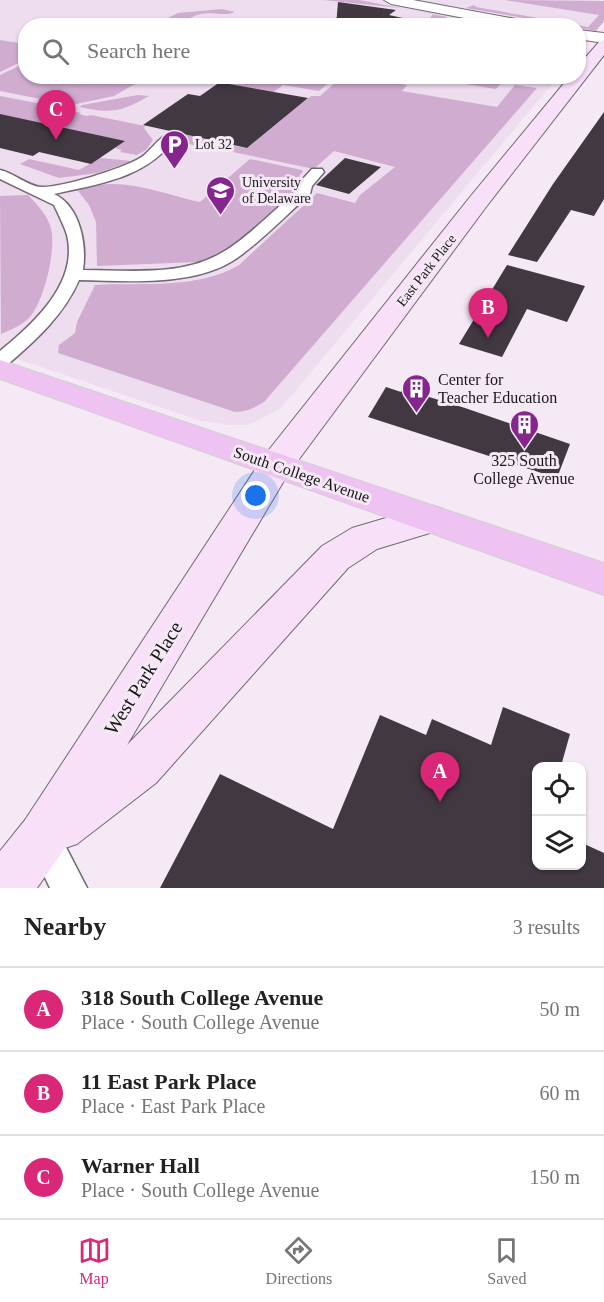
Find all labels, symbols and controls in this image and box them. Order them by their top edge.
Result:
search box [18,18,586,84]
icon: search [39,35,72,68]
text: Search here [87,38,190,63]
pin: C [36,90,76,140]
parking icon: Lot 32 [158,128,190,170]
place label: Lot 32 [195,137,232,152]
school or university icon: University of Delaware [205,174,237,216]
place label: University of Delaware [242,175,311,206]
street label: East Park Place [394,231,459,309]
pin: B [468,288,508,338]
place label: Center for Teacher Education [438,371,557,406]
building icon: Center for Teacher Education [401,372,433,414]
building icon: 325 South College Avenue [508,408,540,450]
street label: South College Avenue [231,443,372,507]
place label: 325 South College Avenue [473,452,575,488]
your location [241,481,270,510]
street label: West Park Place [99,617,187,739]
pin: A [420,752,460,802]
map controls [532,762,586,870]
button: locate [532,762,586,816]
button: layers [532,816,586,870]
text: Nearby [24,912,106,941]
text: 3 results [513,916,580,938]
text: 318 South College Avenue [81,985,323,1010]
text: A [36,998,51,1020]
text: 50 m [539,998,580,1020]
text: Place · South College Avenue [81,1011,319,1033]
text: 11 East Park Place [81,1069,256,1094]
text: B [37,1082,50,1104]
text: 60 m [539,1082,580,1104]
text: Place · East Park Place [81,1095,265,1117]
text: Warner Hall [81,1153,200,1178]
text: C [36,1166,51,1188]
text: 150 m [529,1166,580,1188]
text: Place · South College Avenue [81,1179,319,1201]
tab: Map [78,1234,111,1288]
tab: Directions [266,1234,332,1288]
tab: Saved [487,1234,526,1288]

